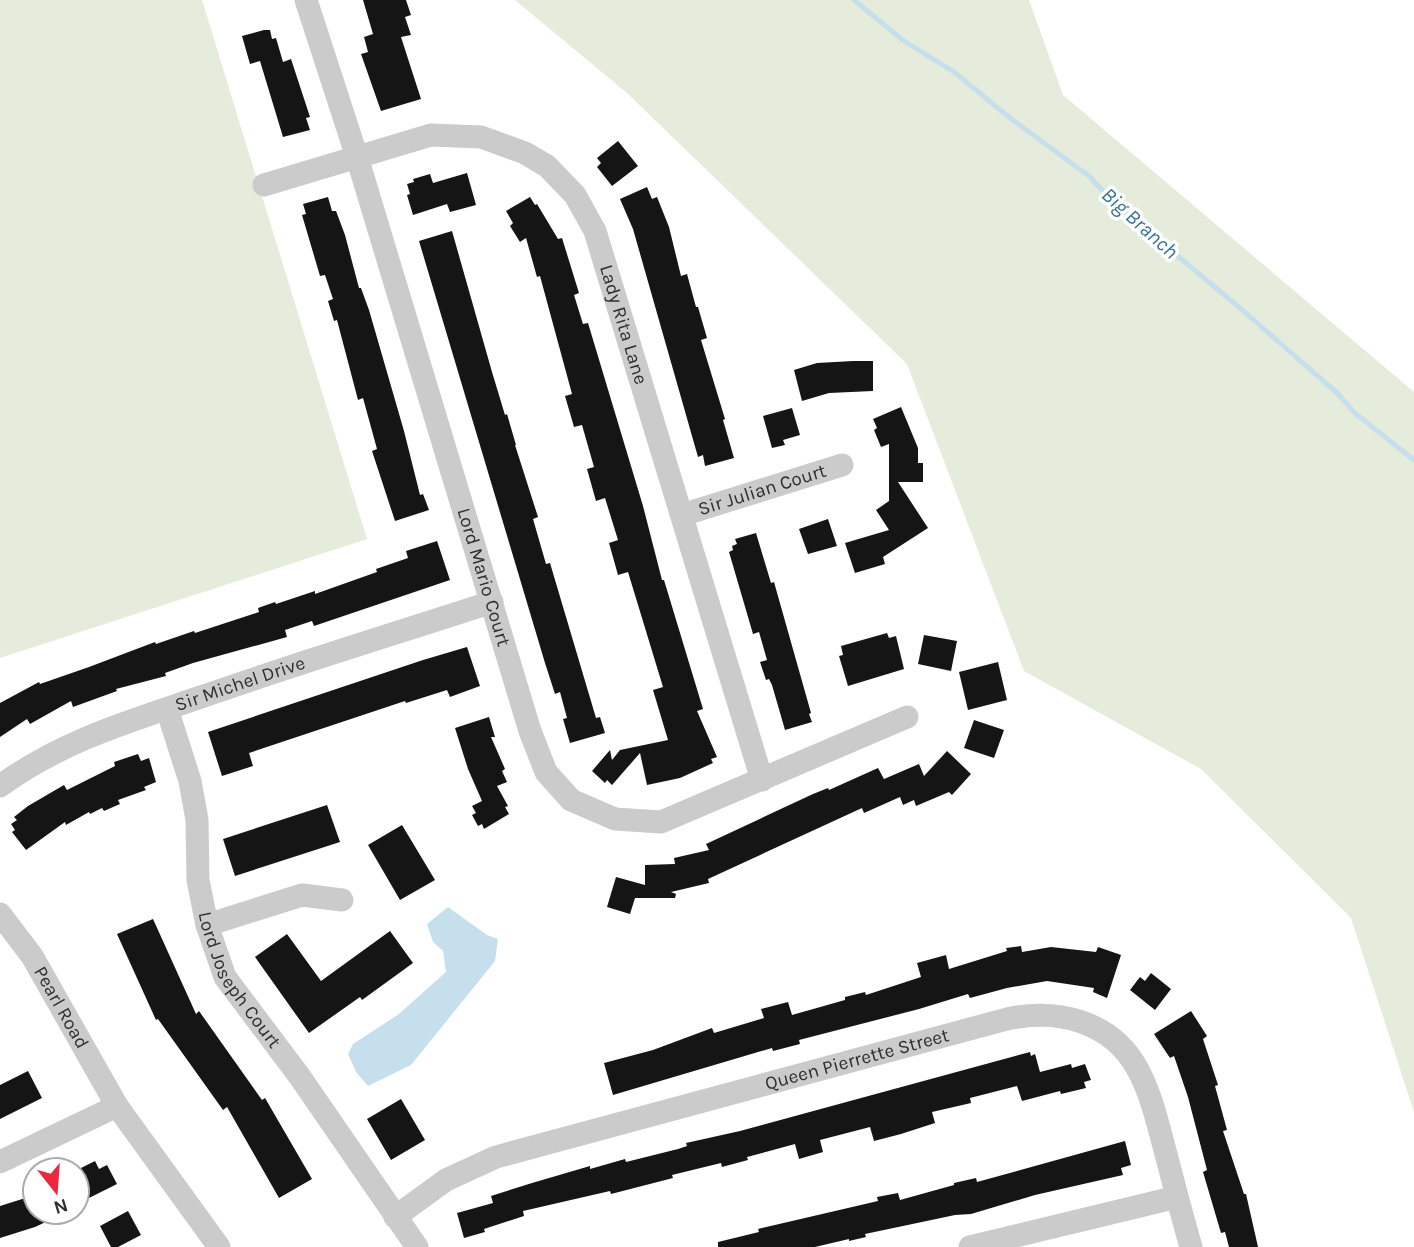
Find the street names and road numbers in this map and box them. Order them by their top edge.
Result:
street label: Lady Rita Lane [595,262,652,387]
street label: Sir Julian Court [696,460,829,520]
street label: Lord Mario Court [452,505,515,649]
street label: Sir Michel Drive [172,652,308,716]
street label: Lord Joseph Court [194,910,285,1052]
street label: Pearl Road [29,962,93,1053]
street label: Queen Pierrette Street [763,1024,951,1095]

